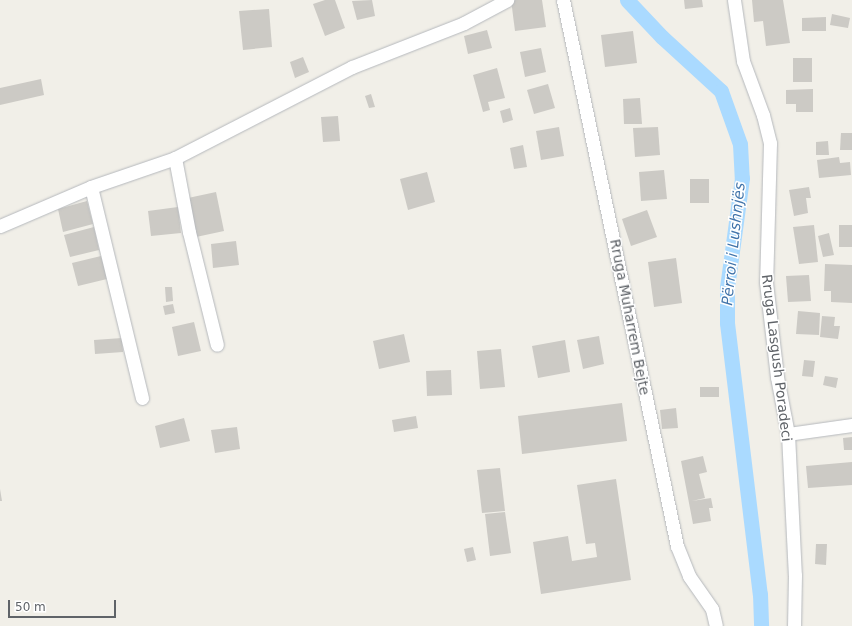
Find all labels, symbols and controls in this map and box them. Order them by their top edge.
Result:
water label: Përroi i Lushnjës [719,182,749,306]
street label: Rruga Muharrem Bejte [607,238,653,396]
street label: Rruga Lasgush Poradeci [758,273,796,443]
scale bar [10,592,118,618]
text: 50 m [15,600,46,614]

